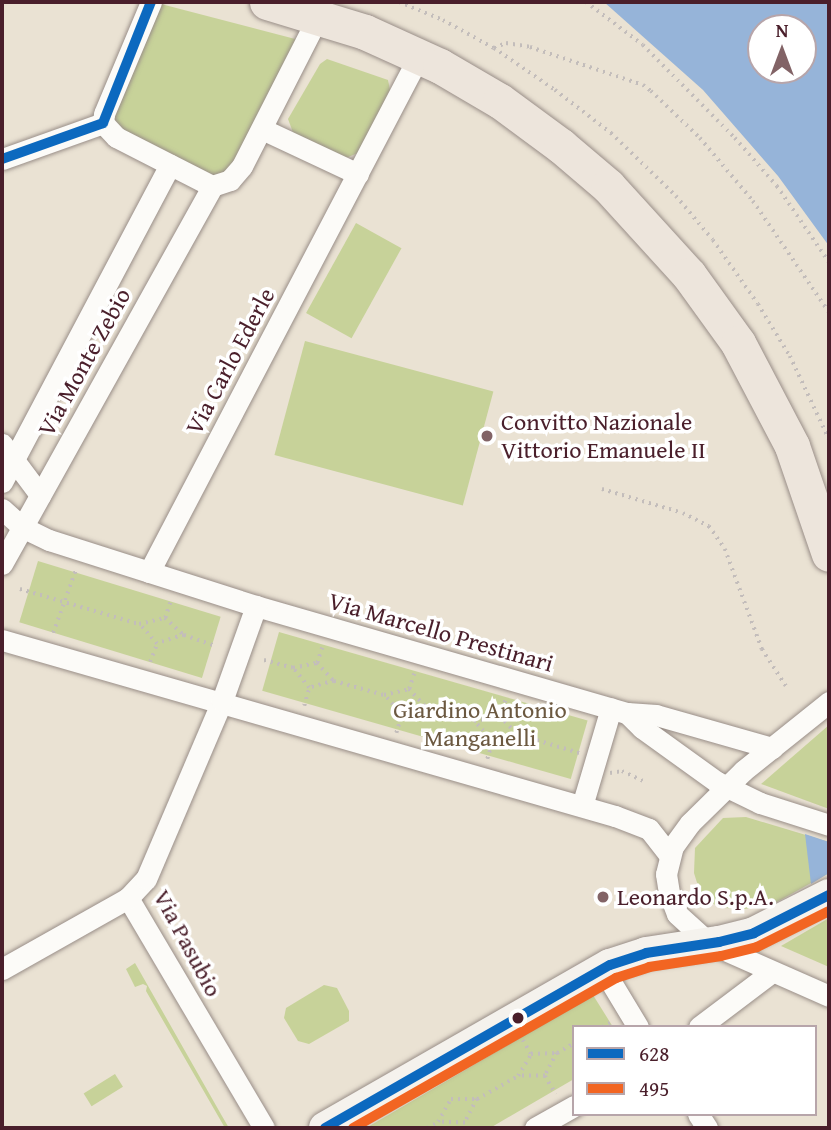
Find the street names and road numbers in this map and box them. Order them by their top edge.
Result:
street label: Via Monte Zebio [31,283,137,441]
street label: Via Carlo Ederle [179,283,281,439]
street label: Via Marcello Prestinari [325,586,557,678]
street label: Via Pasubio [148,884,228,1002]

